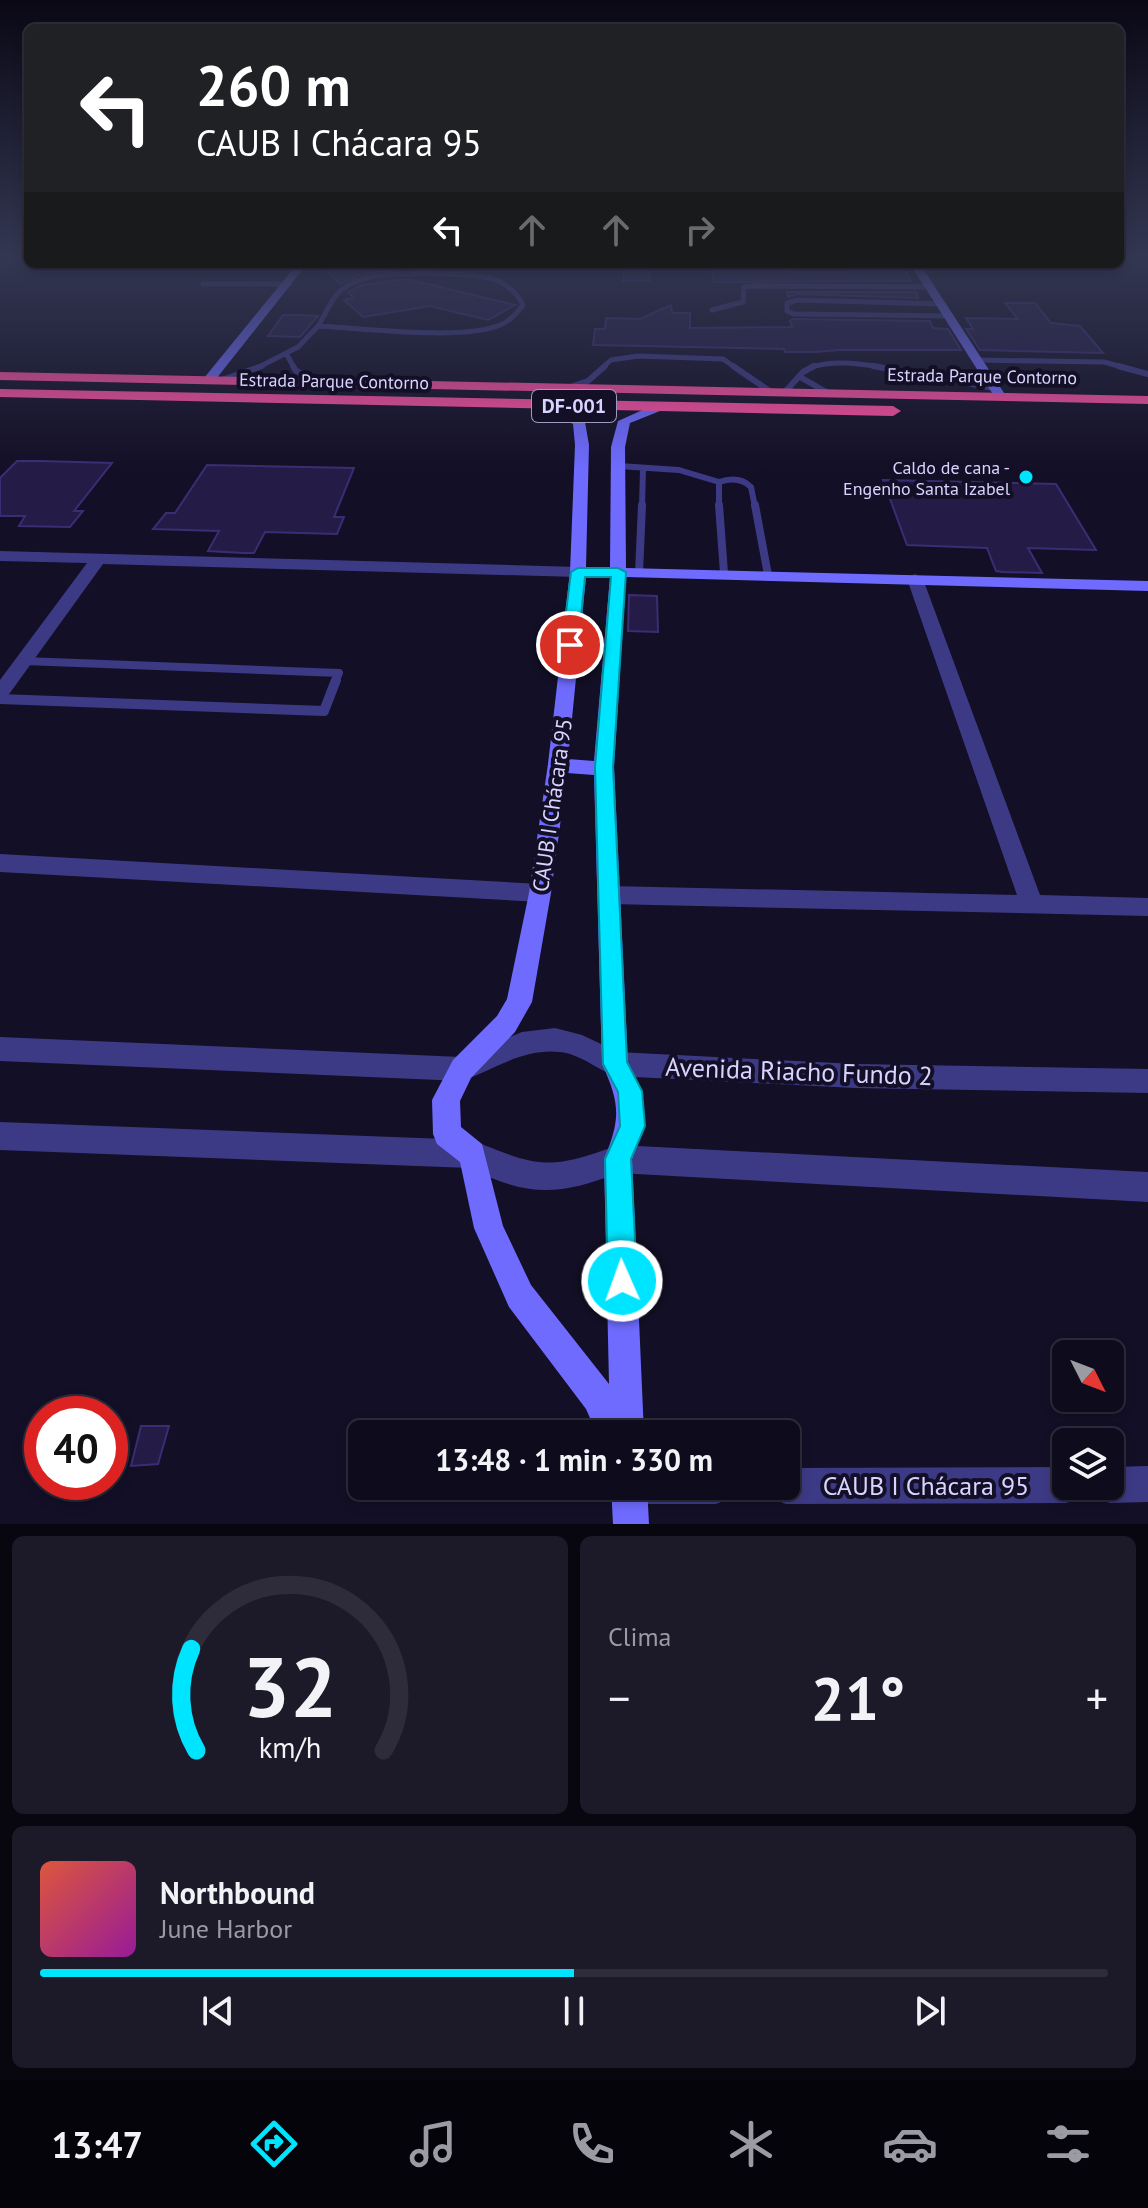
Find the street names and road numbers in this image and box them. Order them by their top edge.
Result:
street label: Estrada Parque Contorno [887,363,1077,389]
street label: Estrada Parque Contorno [239,368,429,394]
road number: DF-001 [532,390,616,422]
street label: CAUB I Chácara 95 [526,717,578,893]
street label: Avenida Riacho Fundo 2 [665,1050,933,1092]
street label: CAUB I Chácara 95 [823,1469,1029,1502]

